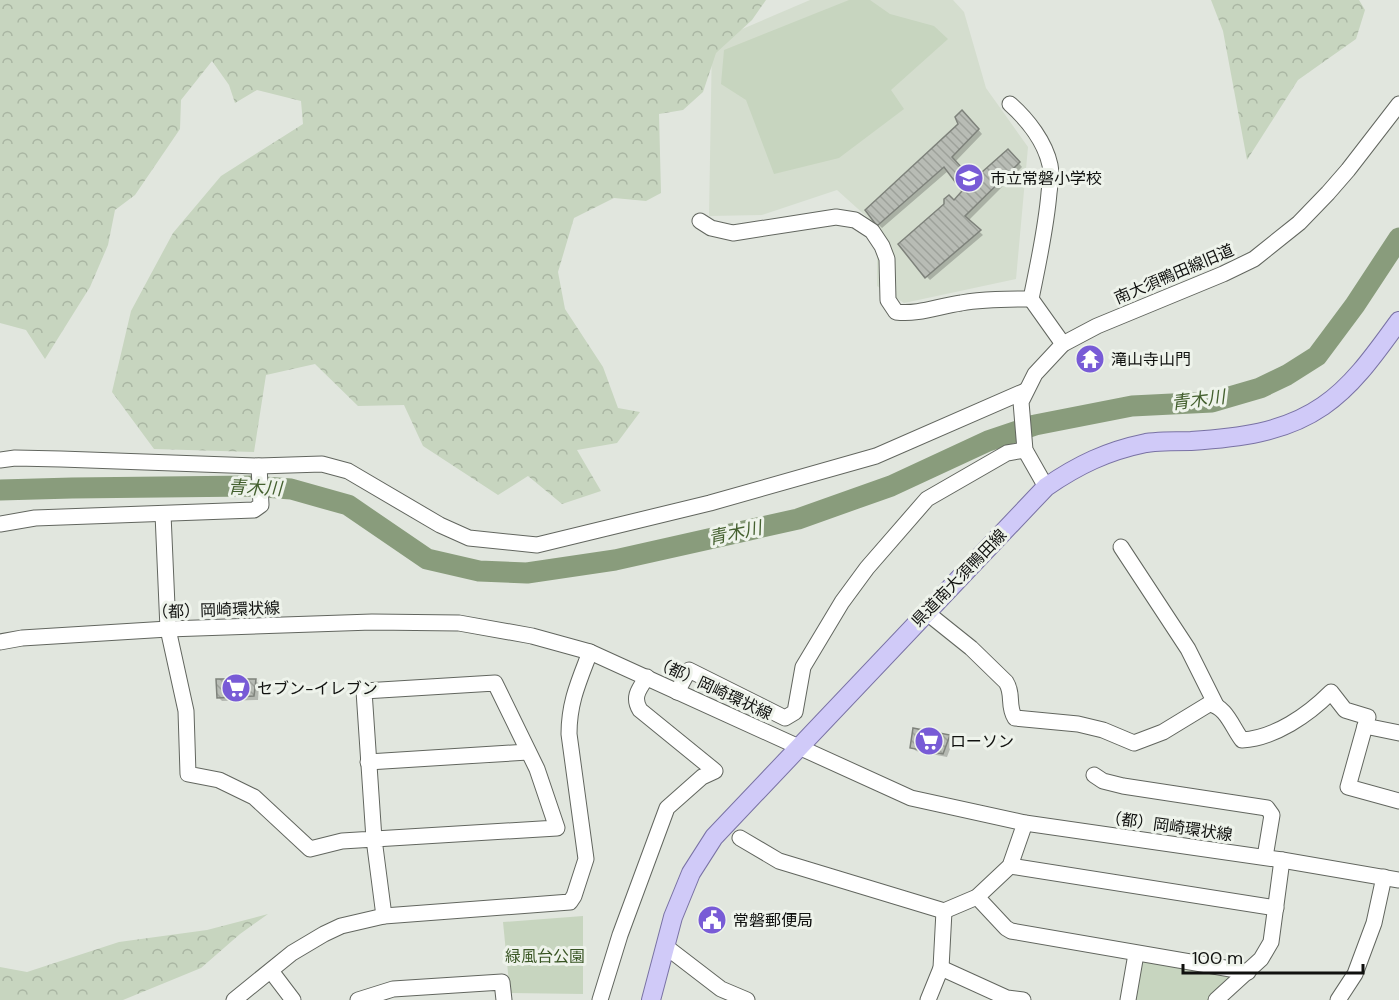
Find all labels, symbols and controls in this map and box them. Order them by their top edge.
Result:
school or university icon: 市立常磐小学校 [953,162,985,194]
place label: 市立常磐小学校 [990,168,1102,189]
street label: 南大須鴨田線旧道 [1111,239,1237,309]
temple icon: 滝山寺山門 [1074,343,1106,375]
place label: 滝山寺山門 [1111,349,1191,370]
water label: 青木川 [1170,385,1228,415]
water label: 青木川 [228,475,284,501]
water label: 青木川 [706,515,766,550]
street label: 県道南大須鴨田線 [907,525,1011,631]
street label: （都）岡崎環状線 [152,597,280,623]
street label: （都）岡崎環状線 [651,651,775,725]
supermarket icon: セブン-イレブン [220,672,252,704]
place label: セブン-イレブン [257,678,378,699]
supermarket icon: ローソン [913,725,945,757]
place label: ローソン [950,731,1014,752]
street label: （都）岡崎環状線 [1104,807,1234,845]
public building icon: 常磐郵便局 [696,904,728,936]
place label: 常磐郵便局 [733,910,813,931]
scale bar [1183,937,1363,975]
park label: 緑風台公園 [505,946,585,967]
text: 100 m [1192,946,1243,970]

